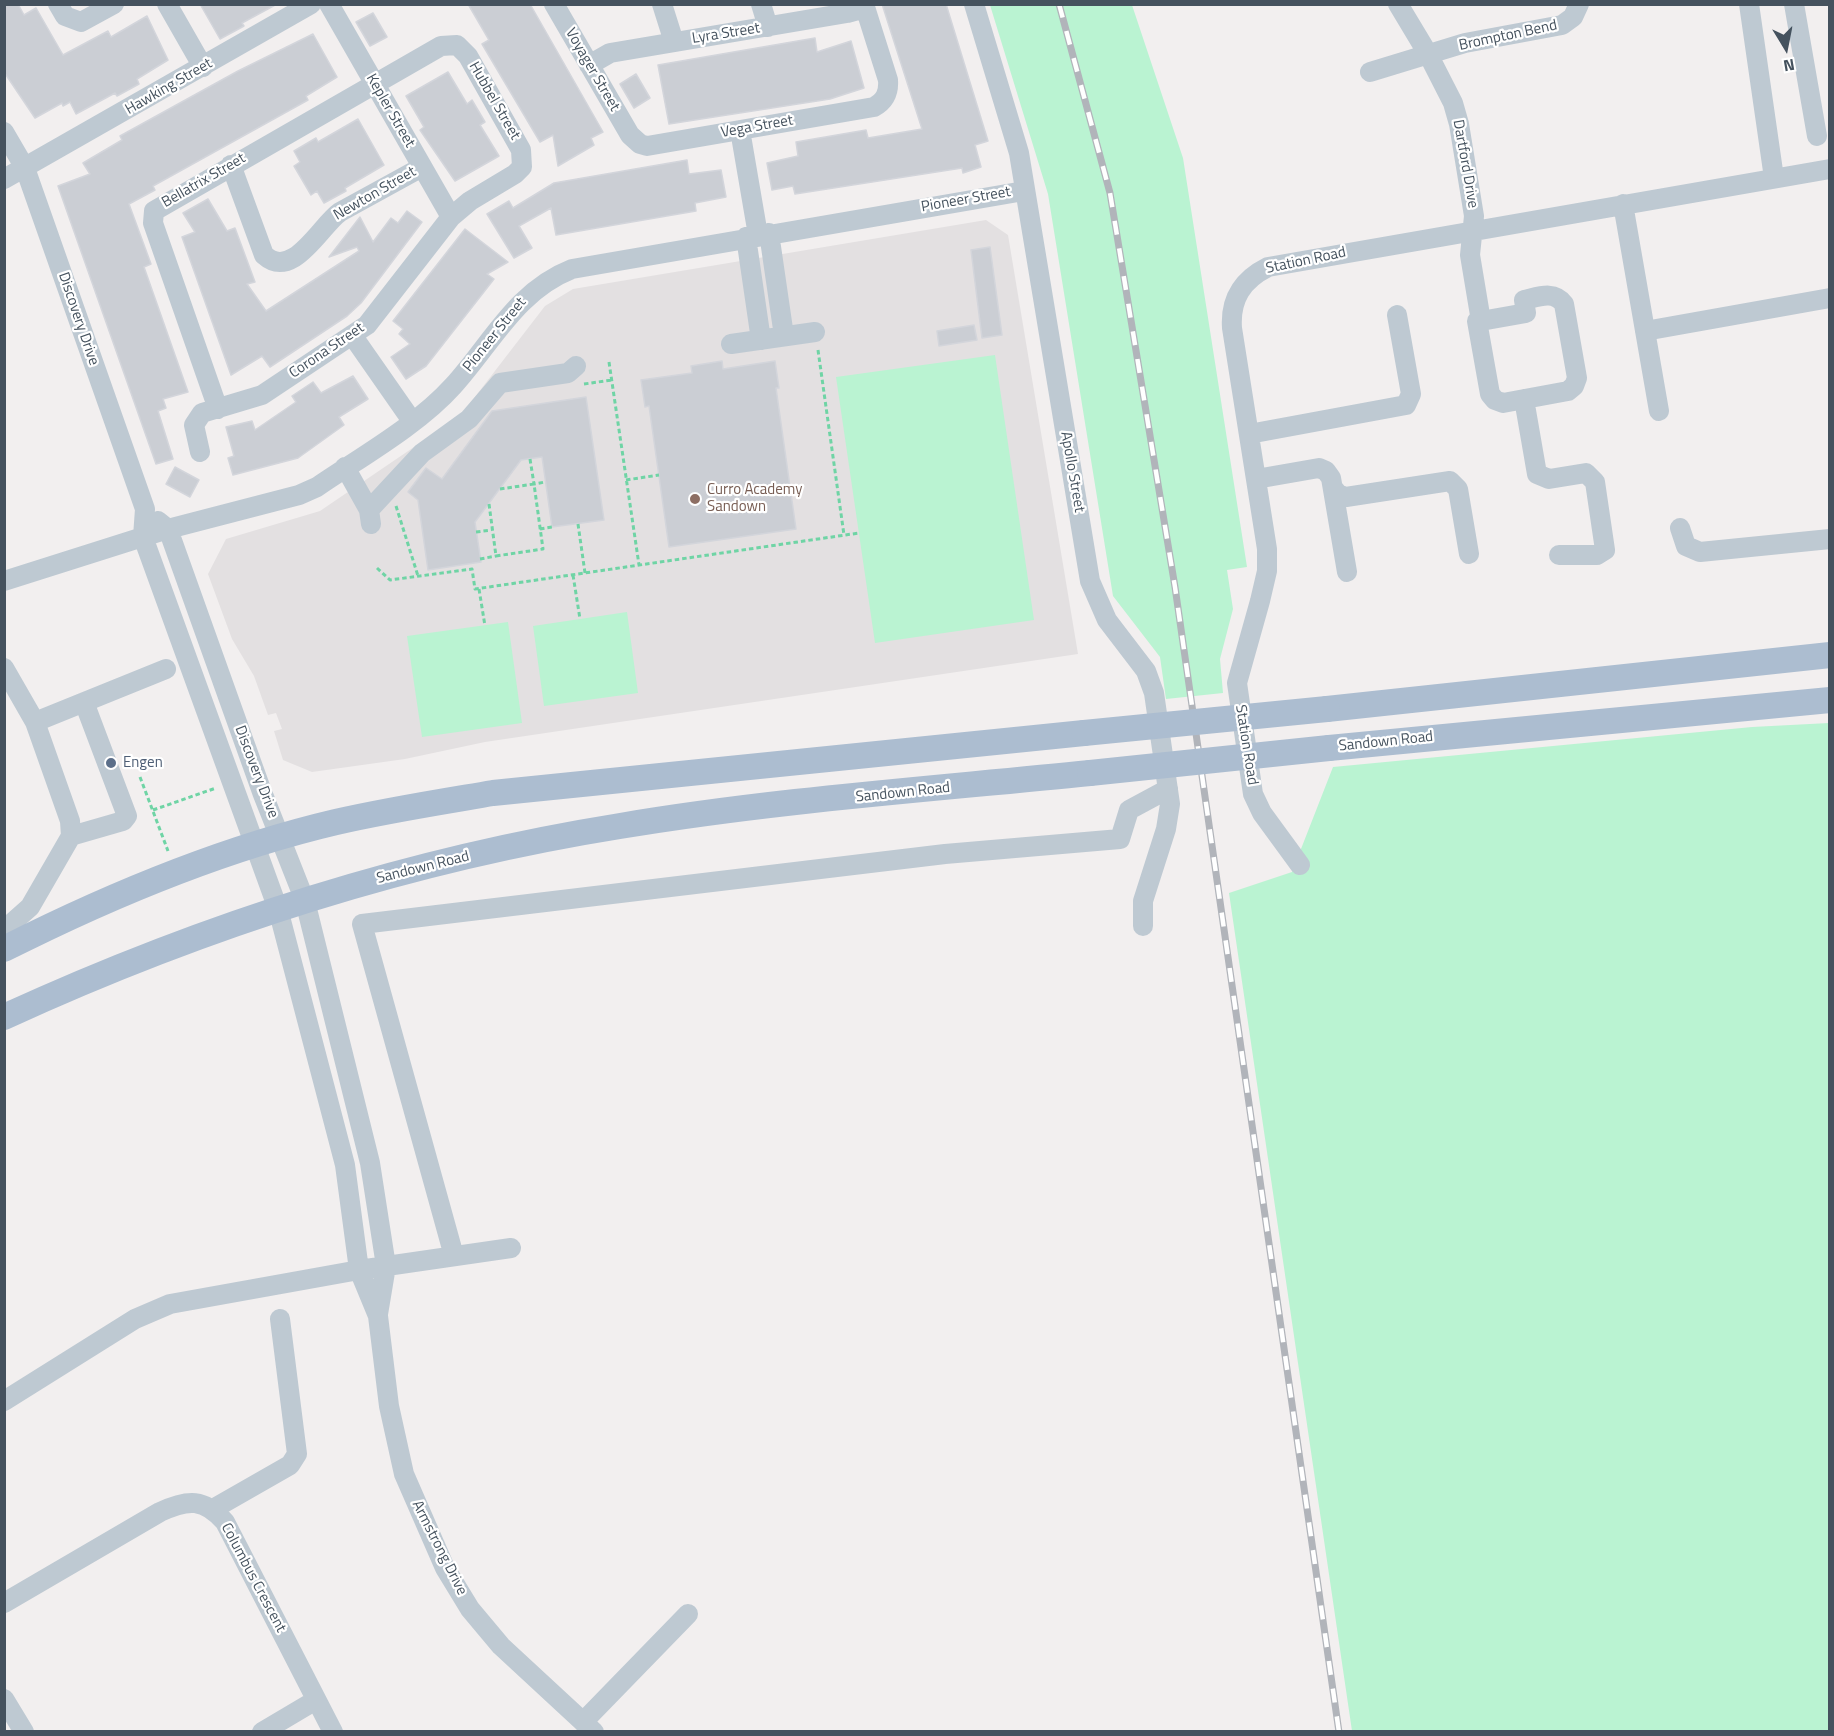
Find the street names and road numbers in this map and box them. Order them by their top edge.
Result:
street label: Brompton Bend [1457,17,1559,55]
street label: Lyra Street [691,20,761,48]
street label: Voyager Street [561,25,623,115]
street label: Hawking Street [122,55,216,119]
street label: Hubbel Street [464,59,524,143]
street label: Kepler Street [362,71,418,151]
street label: Vega Street [719,112,795,142]
street label: Dartford Drive [1448,118,1482,210]
street label: Bellatrix Street [159,150,249,212]
street label: Newton Street [331,163,419,225]
street label: Pioneer Street [920,183,1012,217]
street label: Station Road [1264,244,1348,278]
street label: Discovery Drive [54,270,102,368]
street label: Pioneer Street [460,294,530,376]
street label: Corona Street [286,319,368,383]
street label: Apollo Street [1056,430,1088,514]
street label: Station Road [1231,704,1261,786]
street label: Discovery Drive [230,723,282,821]
street label: Sandown Road [1338,728,1434,756]
street label: Sandown Road [855,779,951,807]
street label: Sandown Road [375,848,471,888]
street label: Armstrong Drive [407,1498,471,1598]
street label: Columbus Crescent [217,1520,289,1636]

